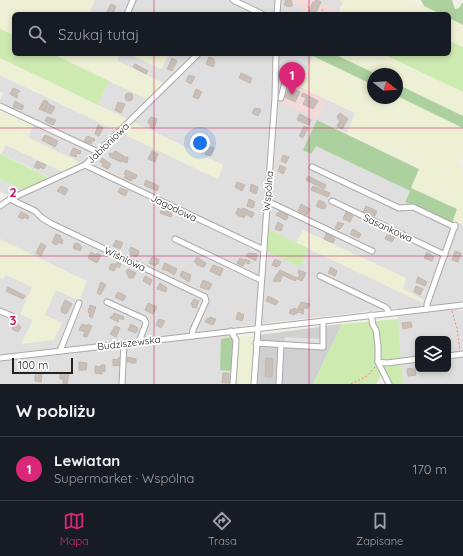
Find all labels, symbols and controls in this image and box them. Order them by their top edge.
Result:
search box [12,12,451,56]
icon: search [26,23,48,45]
text: Szukaj tutaj [58,25,139,44]
pin: 1 [279,62,305,95]
north arrow [367,68,403,104]
street label: Jabłoniowa [84,120,132,166]
your location [190,133,210,153]
street label: Wspólna [260,170,276,212]
text: 2 [9,184,17,200]
street label: Jagodowa [149,191,199,225]
street label: Sasankowa [361,211,415,245]
street label: Wiśniowa [102,244,148,274]
text: 3 [10,312,17,328]
street label: Budziszewska [97,333,161,353]
map controls [415,336,451,372]
button: layers [415,336,451,372]
scale bar [12,356,73,375]
text: 100 m [18,358,48,372]
text: W pobliżu [16,400,96,421]
text: Lewiatan [54,451,120,470]
text: 1 [26,461,32,477]
text: 170 m [412,461,447,477]
text: Supermarket · Wspólna [54,470,195,486]
tab: Mapa [60,510,89,548]
tab: Trasa [208,510,237,548]
tab: Zapisane [356,510,403,548]

